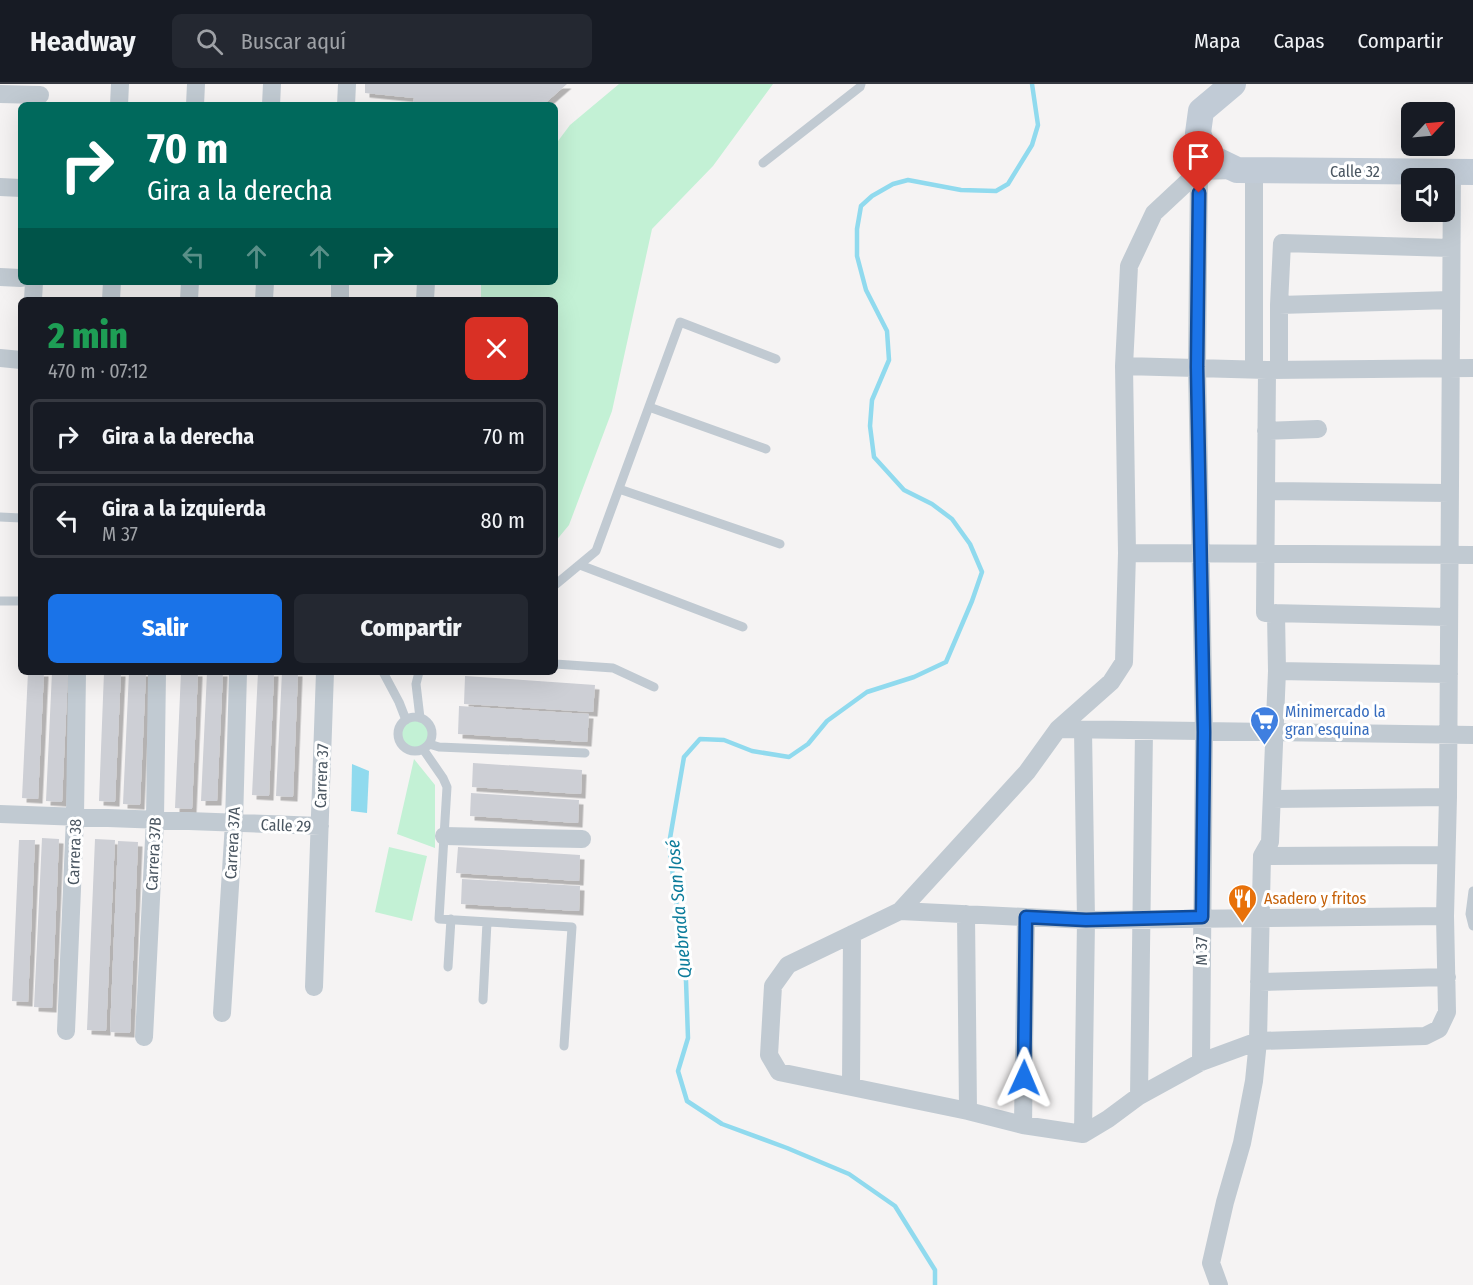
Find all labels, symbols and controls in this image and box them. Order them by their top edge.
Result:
search box [172,14,592,68]
text: Headway [30,25,136,58]
icon: search [193,25,226,58]
text: Buscar aquí [241,28,346,55]
text: Mapa [1194,28,1241,54]
text: Capas [1274,28,1324,54]
text: Compartir [1357,28,1443,54]
north arrow [1401,102,1455,156]
map controls [1401,102,1455,222]
text: 70 m [147,124,228,174]
icon: right [48,126,126,204]
pin [1173,131,1224,193]
icon: arrive [1182,140,1215,173]
street label: Calle 32 [1330,162,1380,181]
button: sound [1401,168,1455,222]
text: Gira a la derecha [147,175,332,207]
icon: left [177,240,210,273]
icon: ahead [240,240,273,273]
icon: ahead [303,240,336,273]
icon: right [366,240,399,273]
text: 2 min [48,314,128,358]
button: close [465,317,528,380]
text: 470 m · 07:12 [48,359,148,383]
icon: right [51,420,84,453]
text: Gira a la derecha [102,423,254,450]
text: 70 m [483,423,525,450]
text: Gira a la izquierda [102,495,266,522]
icon: left [51,504,84,537]
text: 80 m [480,507,525,534]
text: M 37 [102,522,138,546]
button: Salir [48,594,282,663]
button: Compartir [294,594,528,663]
place label: Minimercado la gran esquina [1285,702,1386,739]
supermarket icon: Minimercado la gran esquina [1248,704,1280,746]
street label: Carrera 37 [311,743,332,809]
street label: Carrera 37A [221,806,244,880]
street label: Calle 29 [260,815,312,836]
street label: Carrera 37B [142,817,165,891]
street label: Carrera 38 [64,819,85,886]
water label: Quebrada San José [662,838,696,979]
restaurant icon: Asadero y fritos [1227,882,1259,924]
place label: Asadero y fritos [1264,889,1367,908]
street label: M 37 [1192,936,1211,965]
position arrow [992,1046,1056,1110]

